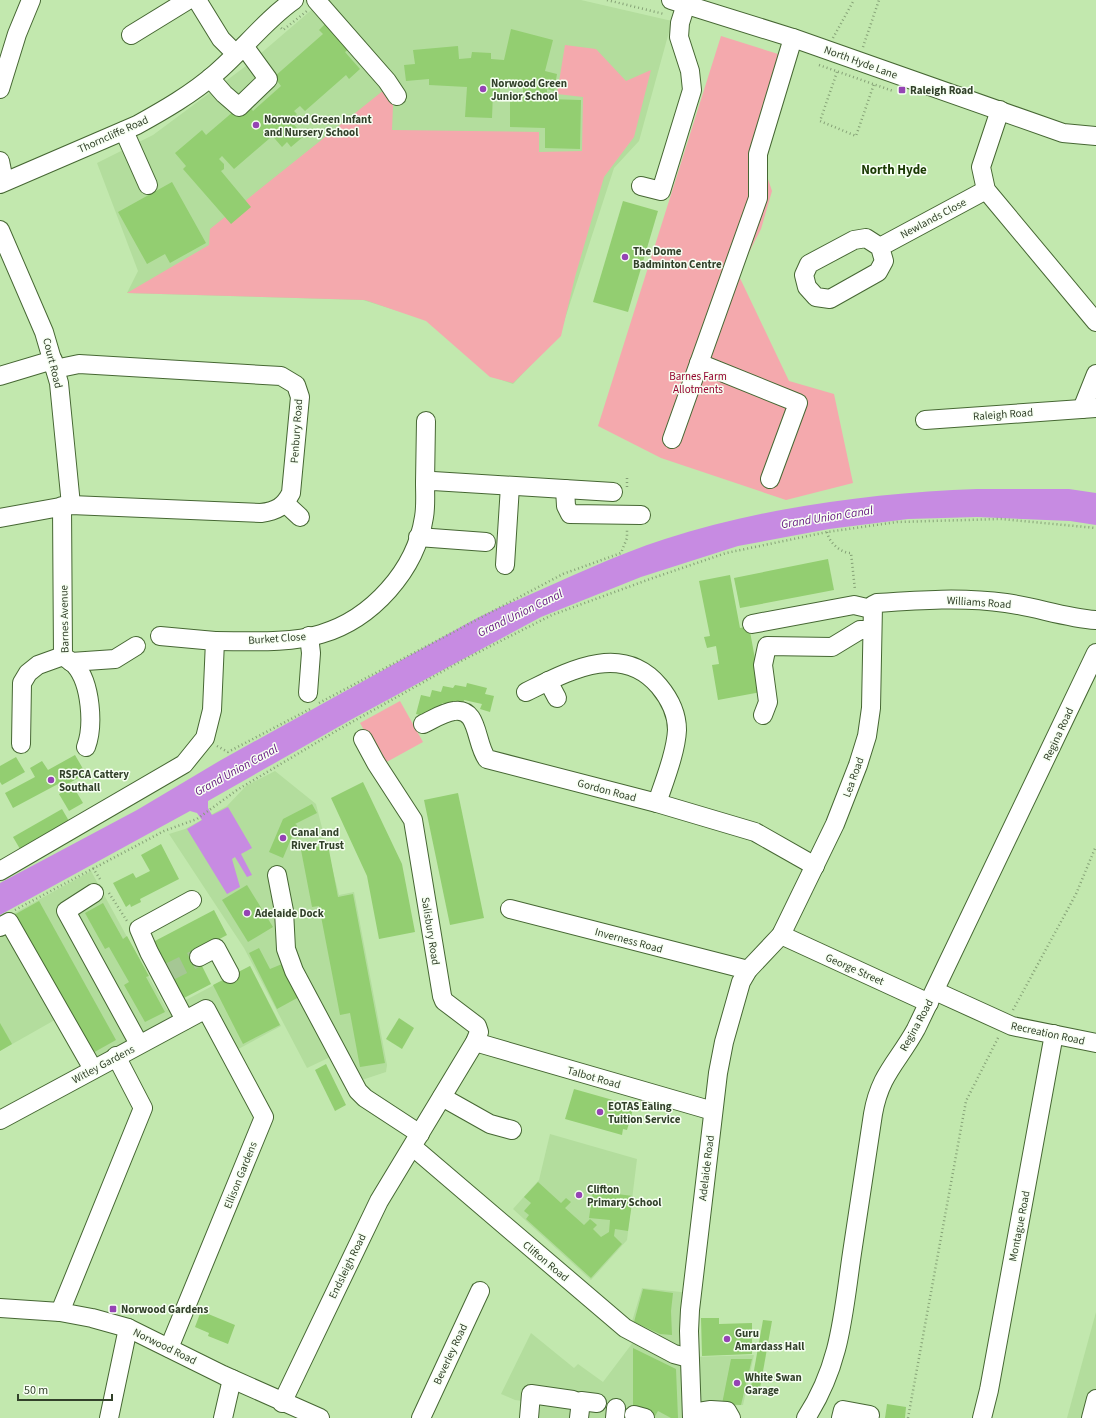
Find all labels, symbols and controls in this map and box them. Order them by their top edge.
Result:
street label: North Hyde Lane [822,42,900,83]
place label: Norwood Green Junior School [491,76,567,104]
place label: Raleigh Road [910,83,973,98]
marker: Norwood Green Junior School [478,84,488,94]
marker: Raleigh Road [897,85,907,95]
street label: Thorncliffe Road [76,112,151,157]
place label: Norwood Green Infant and Nursery School [264,112,372,140]
marker: Norwood Green Infant and Nursery School [251,120,261,130]
district label: North Hyde [861,161,927,179]
street label: Newlands Close [898,194,969,242]
place label: The Dome Badminton Centre [633,244,722,272]
marker: The Dome Badminton Centre [620,252,630,262]
street label: Court Road [39,336,66,390]
park label: Barnes Farm Allotments [669,369,727,397]
street label: Penbury Road [287,398,306,464]
street label: Raleigh Road [973,405,1034,424]
water label: Grand Union Canal [780,502,874,533]
street label: Barnes Avenue [56,584,73,653]
water label: Grand Union Canal [475,585,566,641]
street label: Williams Road [946,593,1012,612]
street label: Burket Close [248,629,307,648]
street label: Regina Road [1040,705,1077,763]
water label: Grand Union Canal [192,741,281,800]
street label: Lea Road [839,755,868,799]
place label: RSPCA Cattery Southall [59,767,129,795]
marker: RSPCA Cattery Southall [46,775,56,785]
street label: Gordon Road [576,775,638,806]
place label: Canal and River Trust [291,825,345,853]
marker: Canal and River Trust [278,833,288,843]
street label: Salisbury Road [418,896,443,966]
place label: Adelaide Dock [254,906,324,921]
marker: Adelaide Dock [242,908,252,918]
street label: Inverness Road [593,924,665,957]
street label: George Street [823,950,887,989]
street label: Regina Road [896,997,937,1054]
street label: Recreation Road [1010,1018,1086,1049]
street label: Witley Gardens [69,1041,138,1087]
street label: Talbot Road [565,1063,622,1092]
place label: EOTAS Ealing Tuition Service [608,1099,681,1127]
marker: EOTAS Ealing Tuition Service [595,1107,605,1117]
street label: Adelaide Road [695,1134,718,1202]
street label: Ellison Gardens [220,1139,261,1211]
place label: Clifton Primary School [587,1182,662,1210]
street label: Montague Road [1005,1189,1034,1263]
marker: Clifton Primary School [574,1190,584,1200]
street label: Endsleigh Road [325,1231,370,1301]
street label: Clifton Road [519,1238,572,1285]
place label: Norwood Gardens [121,1302,208,1317]
marker: Norwood Gardens [108,1304,118,1314]
street label: Beverley Road [430,1321,471,1387]
street label: Norwood Road [131,1325,199,1368]
place label: Guru Amardass Hall [734,1326,805,1354]
marker: Guru Amardass Hall [722,1334,732,1344]
place label: White Swan Garage [745,1370,802,1398]
scale bar [18,1376,112,1402]
marker: White Swan Garage [732,1378,742,1388]
text: 50 m [24,1382,48,1399]

